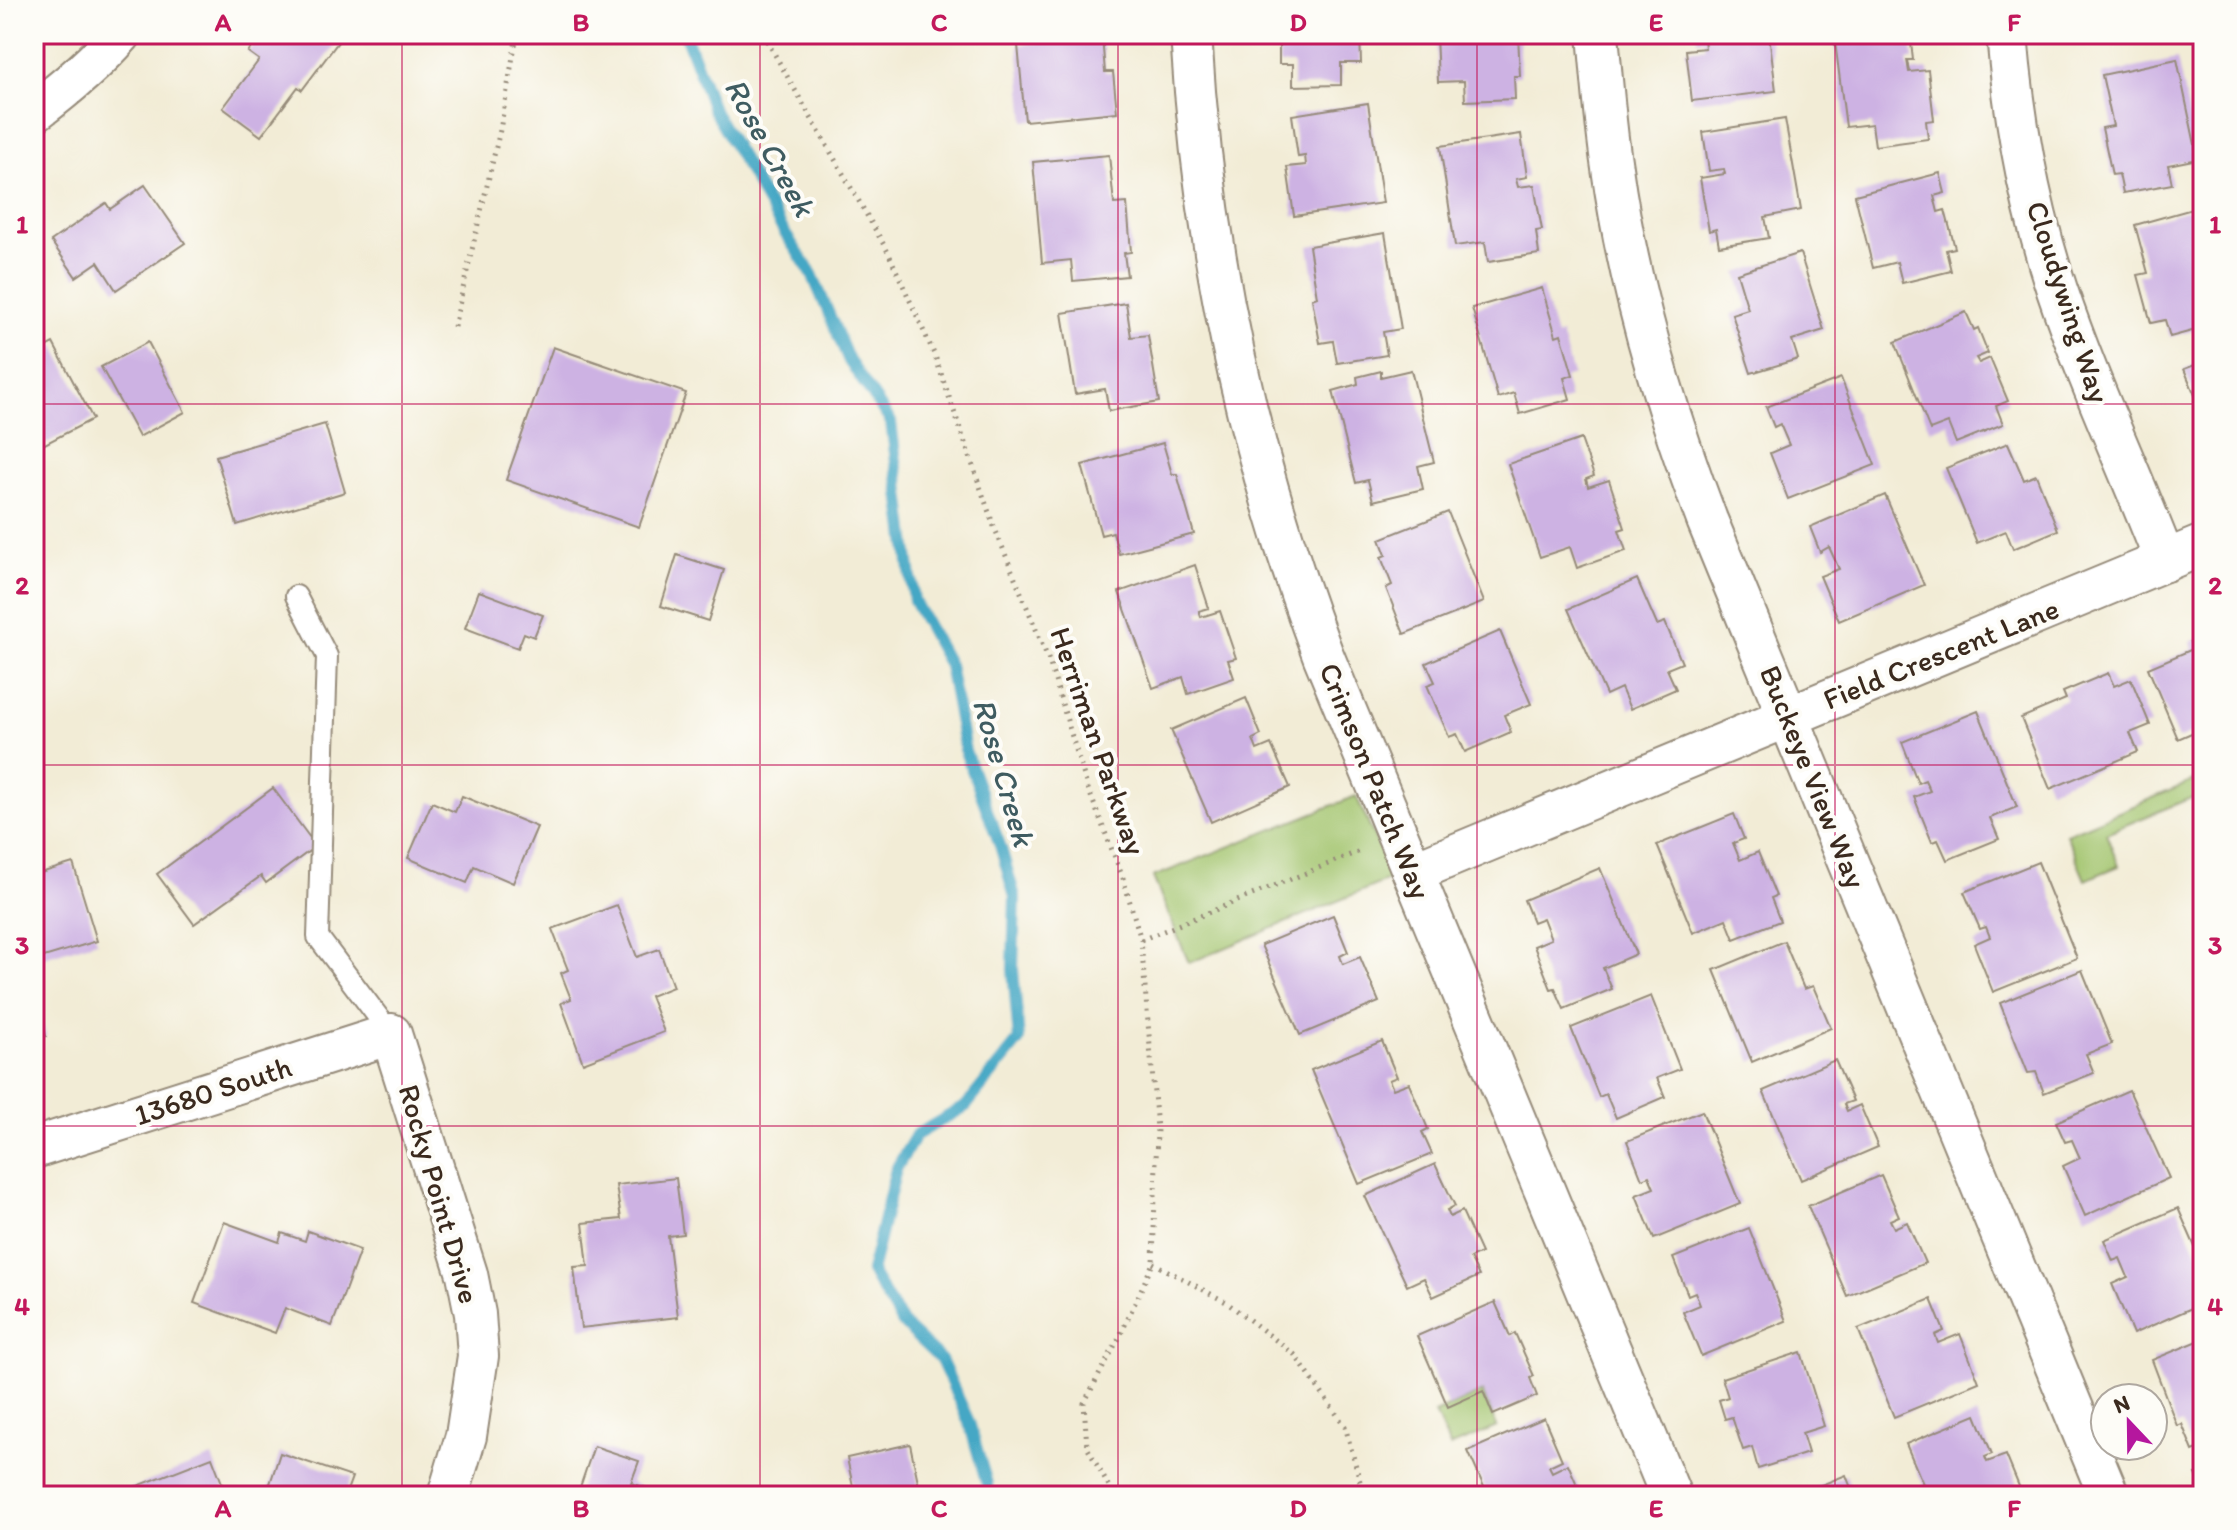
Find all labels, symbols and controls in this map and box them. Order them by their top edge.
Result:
text: A [214,6,232,38]
text: B [573,6,590,38]
text: C [931,6,948,38]
text: D [1289,6,1307,38]
text: E [1649,6,1663,38]
text: F [2007,6,2021,38]
water label: Rose Creek [717,71,824,224]
street label: Cloudywing Way [2018,196,2119,407]
text: 1 [16,208,28,240]
text: 1 [2209,208,2221,240]
text: 2 [15,569,29,601]
text: 2 [2208,569,2222,601]
street label: Field Crescent Lane [1818,589,2064,718]
street label: Herriman Parkway [1042,622,1155,860]
street label: Crimson Patch Way [1311,657,1440,904]
street label: Buckeye View Way [1752,660,1875,894]
water label: Rose Creek [965,694,1044,852]
text: 3 [15,929,29,961]
text: 3 [2208,929,2222,961]
street label: 13680 South [130,1048,296,1133]
street label: Rocky Point Drive [391,1080,488,1308]
text: 4 [14,1290,30,1322]
text: 4 [2207,1290,2223,1322]
north arrow [2089,1382,2169,1462]
text: N [2110,1389,2134,1419]
text: A [214,1492,232,1524]
text: B [573,1492,590,1524]
text: C [931,1492,948,1524]
text: D [1289,1492,1307,1524]
text: E [1649,1492,1663,1524]
text: F [2007,1492,2021,1524]

